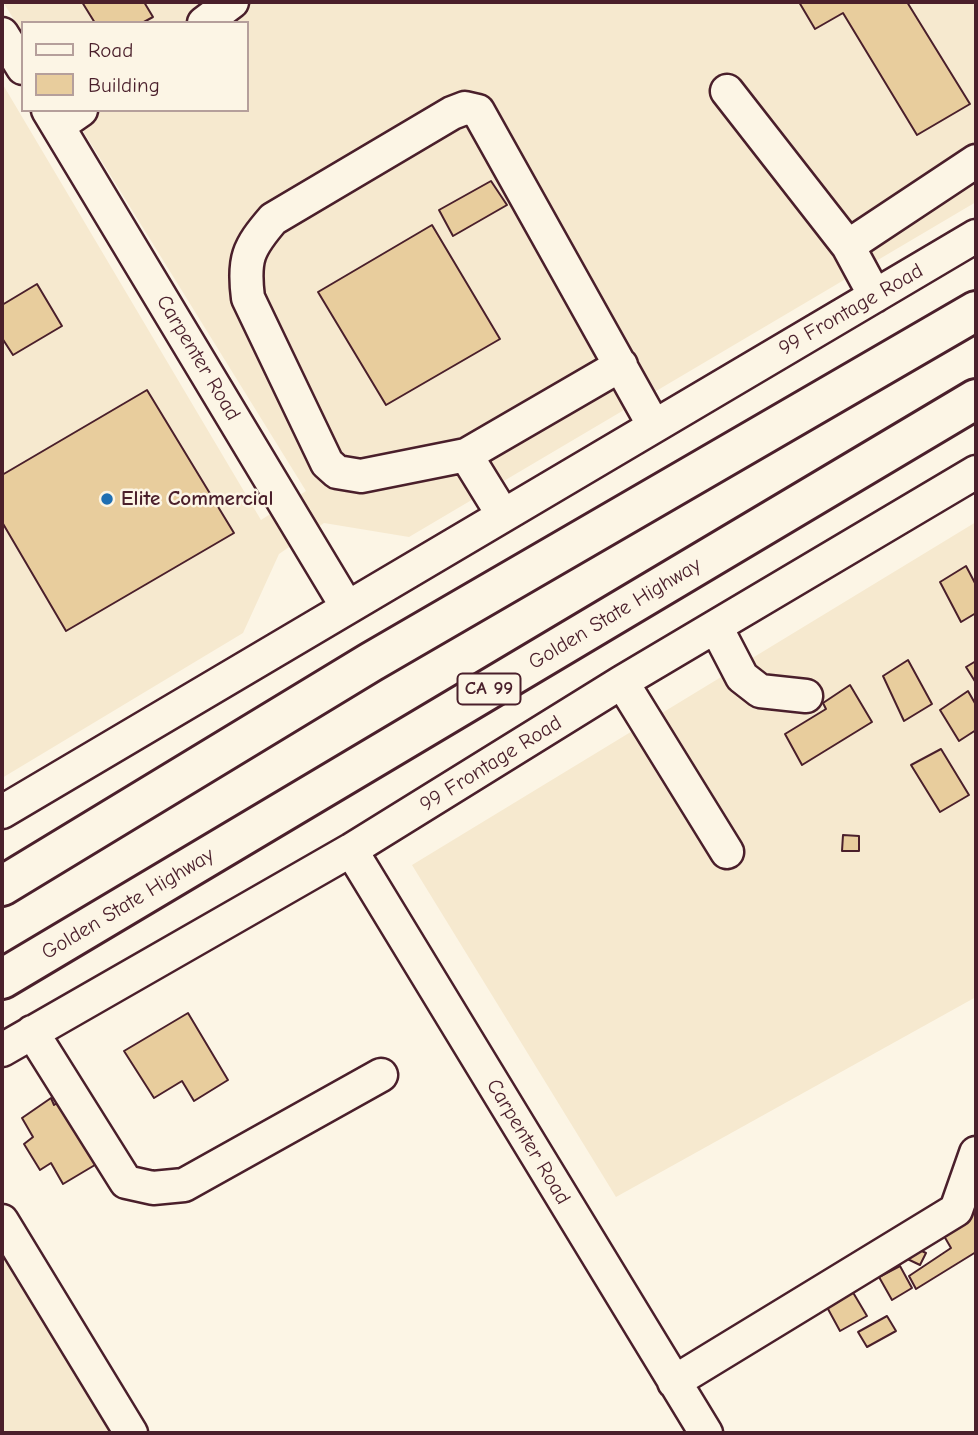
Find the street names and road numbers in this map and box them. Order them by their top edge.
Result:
street label: 99 Frontage Road [774,258,928,362]
street label: Carpenter Road [151,291,245,425]
street label: Golden State Highway [524,553,706,675]
road number: CA 99 [458,674,520,704]
street label: 99 Frontage Road [415,710,567,818]
street label: Golden State Highway [37,843,219,965]
street label: Carpenter Road [481,1075,575,1209]

